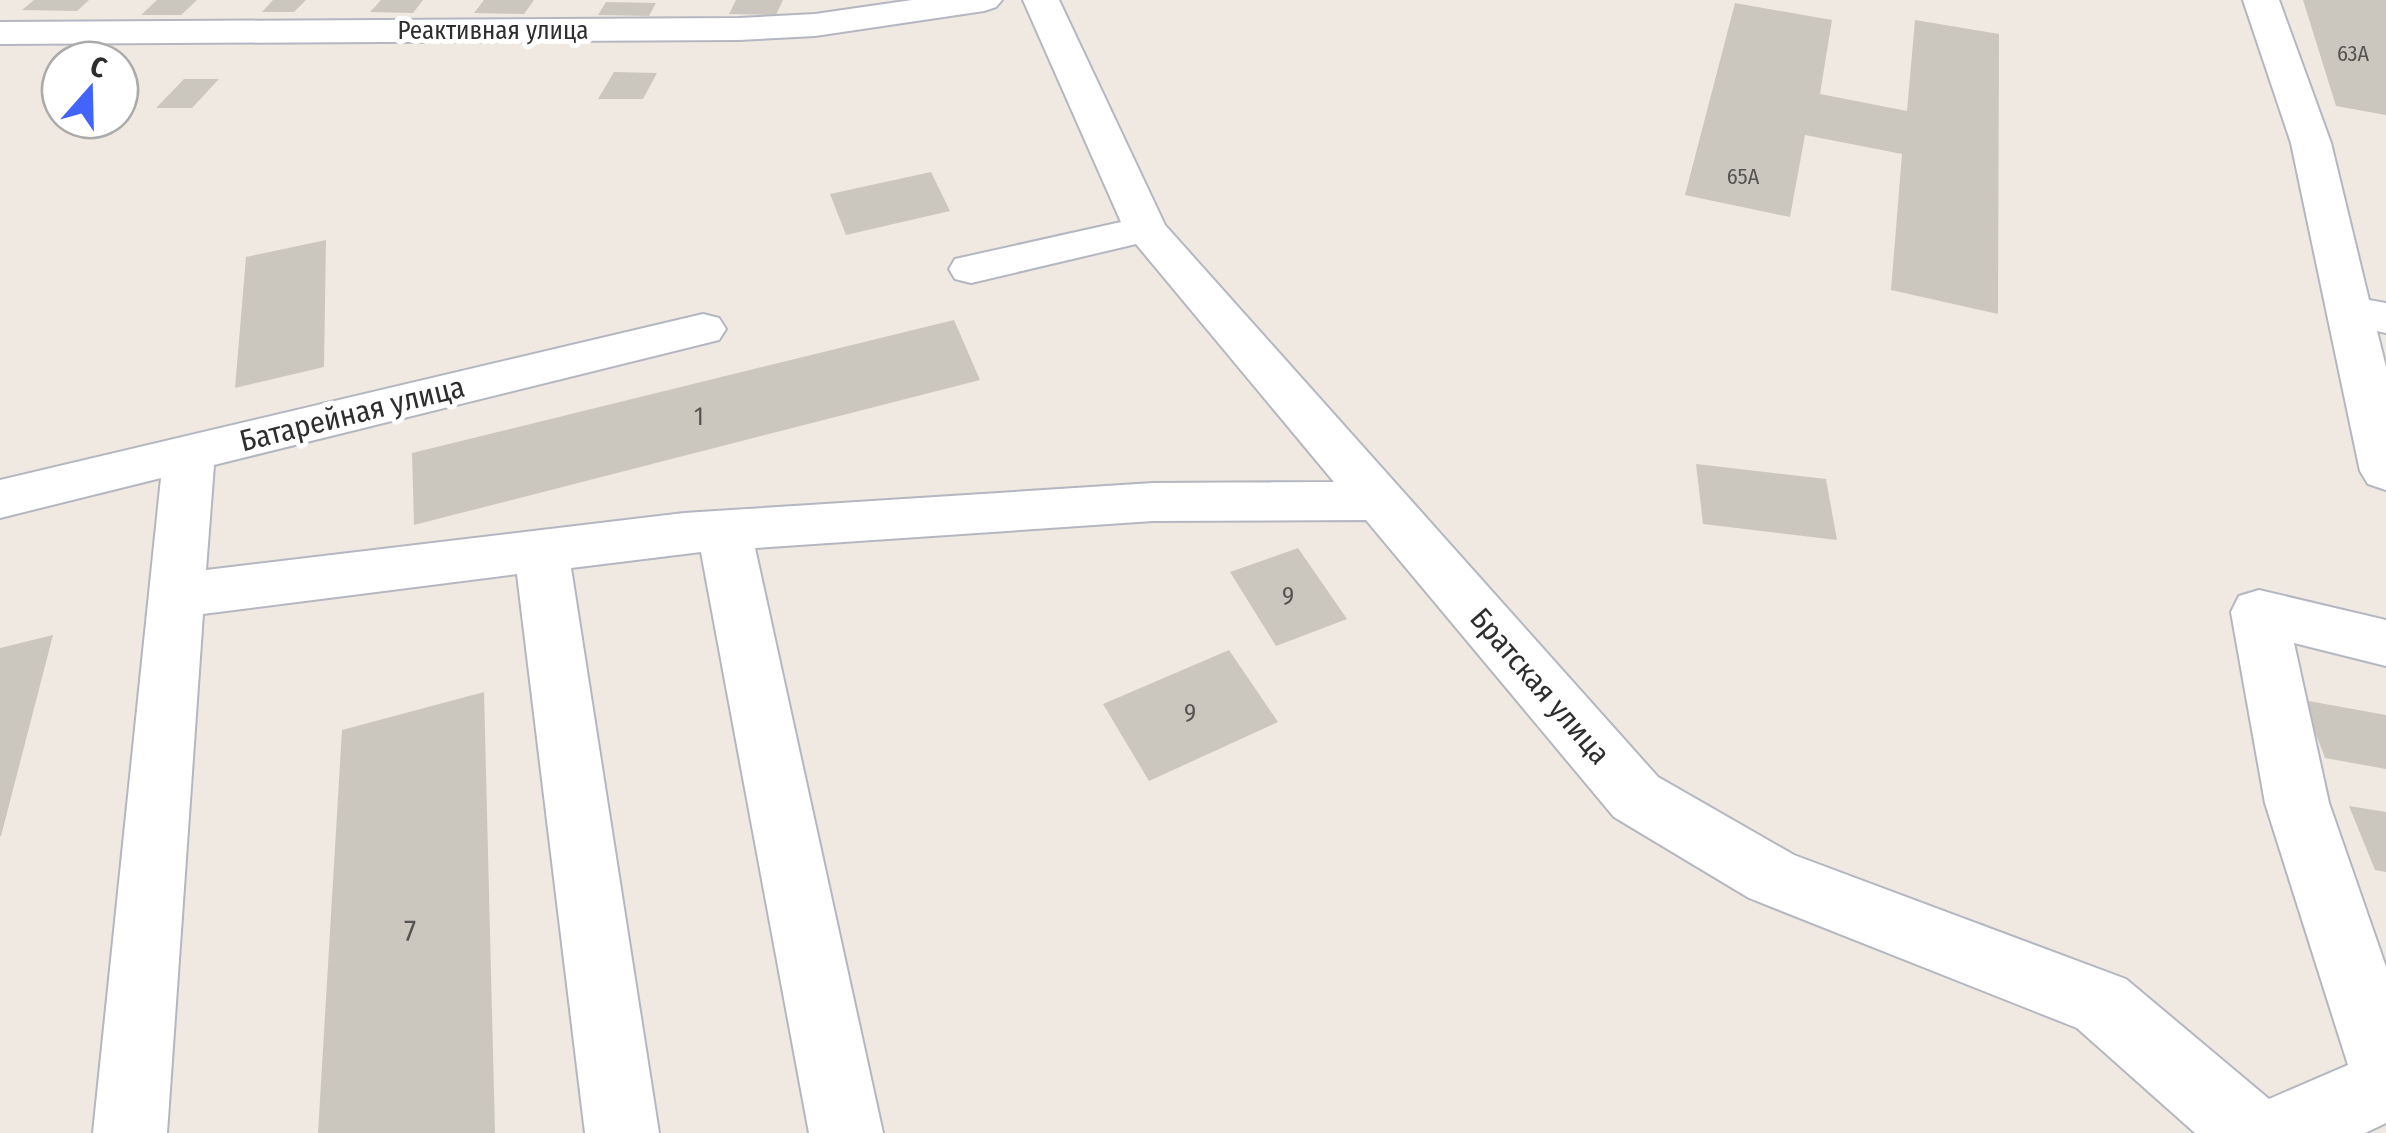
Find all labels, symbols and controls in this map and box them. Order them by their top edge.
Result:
street label: Реактивная улица [397,16,589,46]
north arrow [40,40,140,140]
house number: 63А [2337,40,2370,67]
text: С [86,49,111,85]
house number: 65А [1727,163,1760,190]
street label: Батарейная улица [236,369,468,459]
house number: 1 [694,402,704,432]
house number: 9 [1282,582,1294,612]
street label: Братская улица [1462,601,1618,771]
house number: 9 [1184,699,1196,729]
house number: 7 [404,913,416,949]

